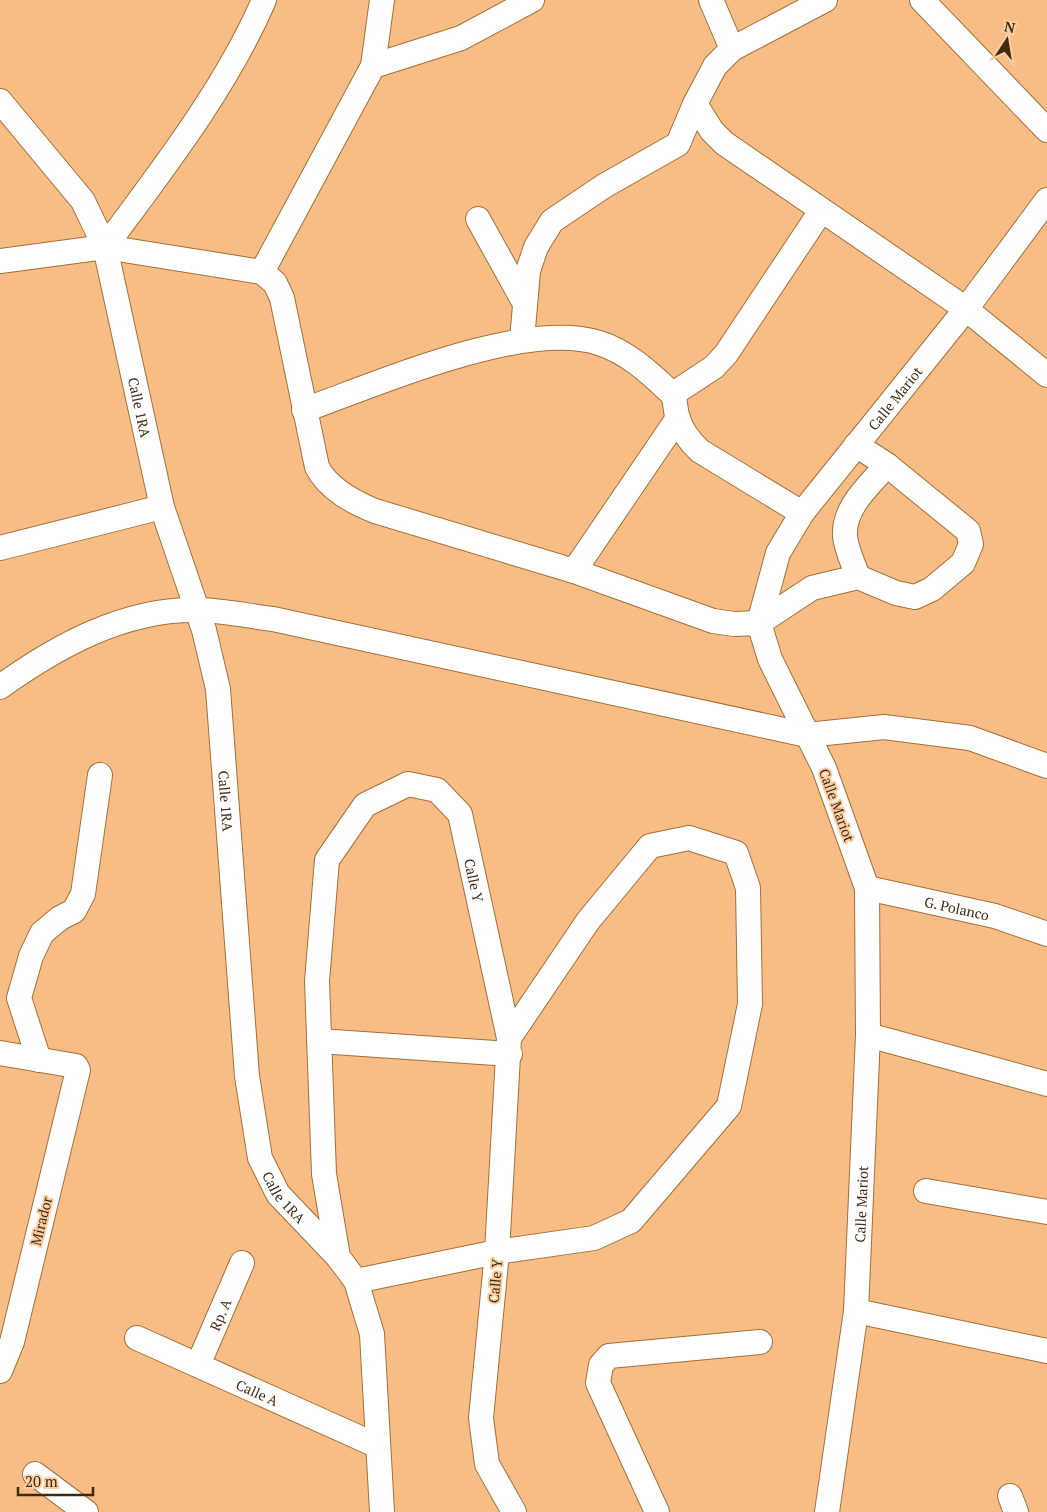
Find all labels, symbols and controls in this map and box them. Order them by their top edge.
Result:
north arrow [982,15,1032,65]
text: N [1003,16,1017,37]
street label: Calle Mariot [863,361,926,434]
street label: Calle 1RA [124,375,156,439]
street label: Calle Mariot [815,766,859,845]
street label: Calle 1RA [215,770,238,832]
street label: Calle Y [460,857,489,905]
street label: G. Polanco [923,891,991,924]
street label: Calle Mariot [849,1165,872,1243]
street label: Calle 1RA [259,1168,310,1227]
street label: Mirador [26,1194,56,1247]
street label: Calle Y [484,1257,506,1304]
street label: Rp. A [205,1295,235,1333]
street label: Calle A [233,1374,282,1410]
scale bar [18,1464,92,1496]
text: 20 m [25,1471,58,1491]

